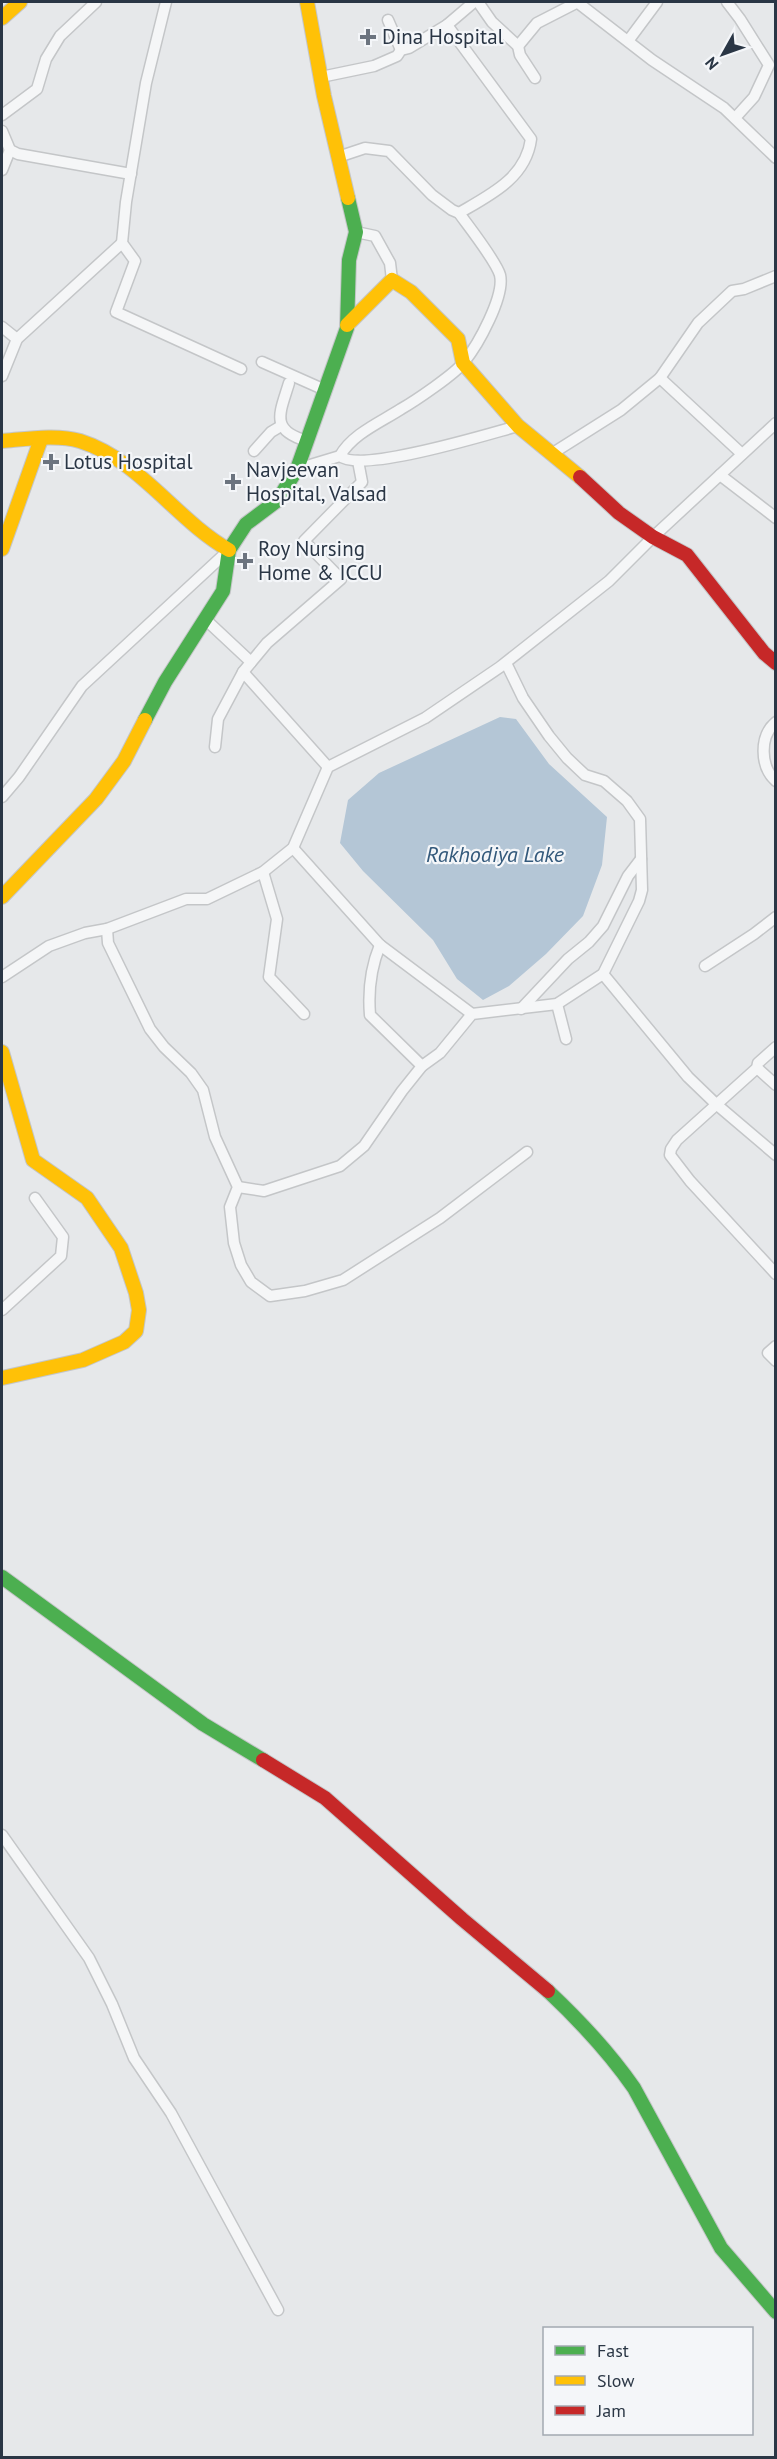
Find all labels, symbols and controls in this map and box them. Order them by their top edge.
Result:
place label: Dina Hospital [382,23,504,50]
north arrow [693,24,753,84]
marker: Dina Hospital [359,28,377,46]
text: N [700,53,723,74]
place label: Lotus Hospital [64,448,193,475]
marker: Lotus Hospital [42,453,60,471]
place label: Navjeevan Hospital, Valsad [246,456,387,507]
marker: Navjeevan Hospital, Valsad [224,473,242,491]
place label: Roy Nursing Home & ICCU [258,535,383,586]
marker: Roy Nursing Home & ICCU [236,552,254,570]
water label: Rakhodiya Lake [426,840,565,868]
legend [543,2327,753,2435]
text: Fast [597,2339,629,2362]
text: Slow [597,2369,635,2392]
text: Jam [596,2399,626,2422]

